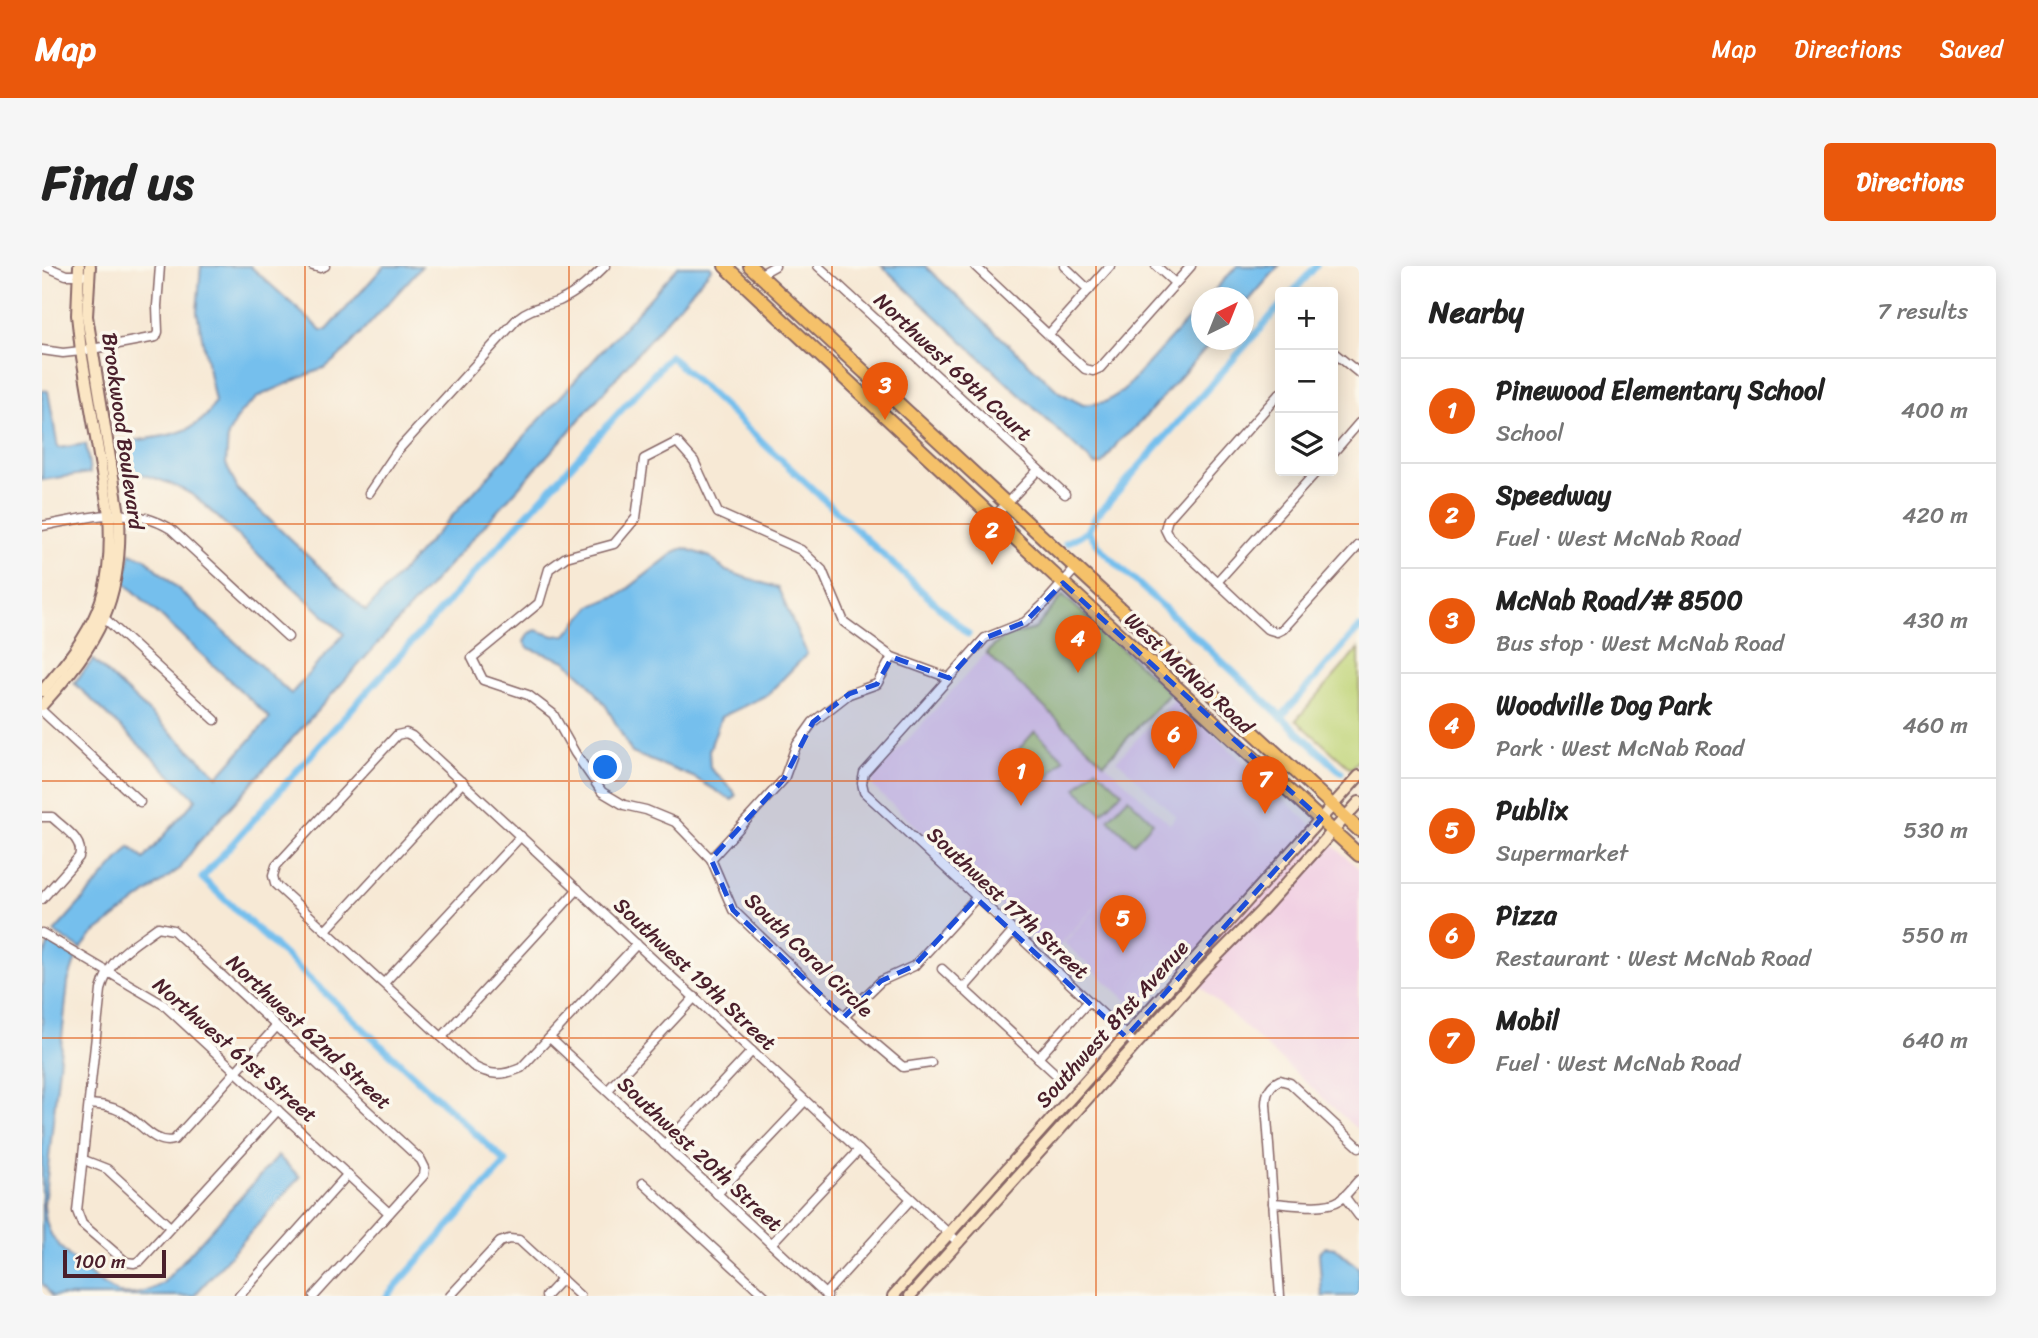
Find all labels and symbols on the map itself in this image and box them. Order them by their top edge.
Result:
street label: Northwest 69th Court [865,283,1041,451]
north arrow [1191,287,1254,350]
street label: Brookwood Boulevard [90,330,156,534]
pin: 3 [862,362,908,420]
pin: 2 [969,507,1015,565]
street label: West McNab Road [1115,602,1264,745]
pin: 4 [1055,615,1101,673]
pin: 6 [1151,711,1197,769]
pin: 1 [998,748,1044,806]
your location [588,750,622,784]
pin: 7 [1242,756,1288,814]
street label: Southwest 17th Street [918,817,1098,989]
street label: South Coral Circle [735,883,883,1027]
street label: Southwest 19th Street [604,888,786,1060]
pin: 5 [1100,895,1146,953]
street label: Southwest 81st Avenue [1026,931,1198,1117]
street label: Northwest 62nd Street [217,945,401,1119]
street label: Northwest 61st Street [144,967,326,1133]
street label: Southwest 20th Street [608,1066,792,1242]
scale bar [63,1247,166,1279]

